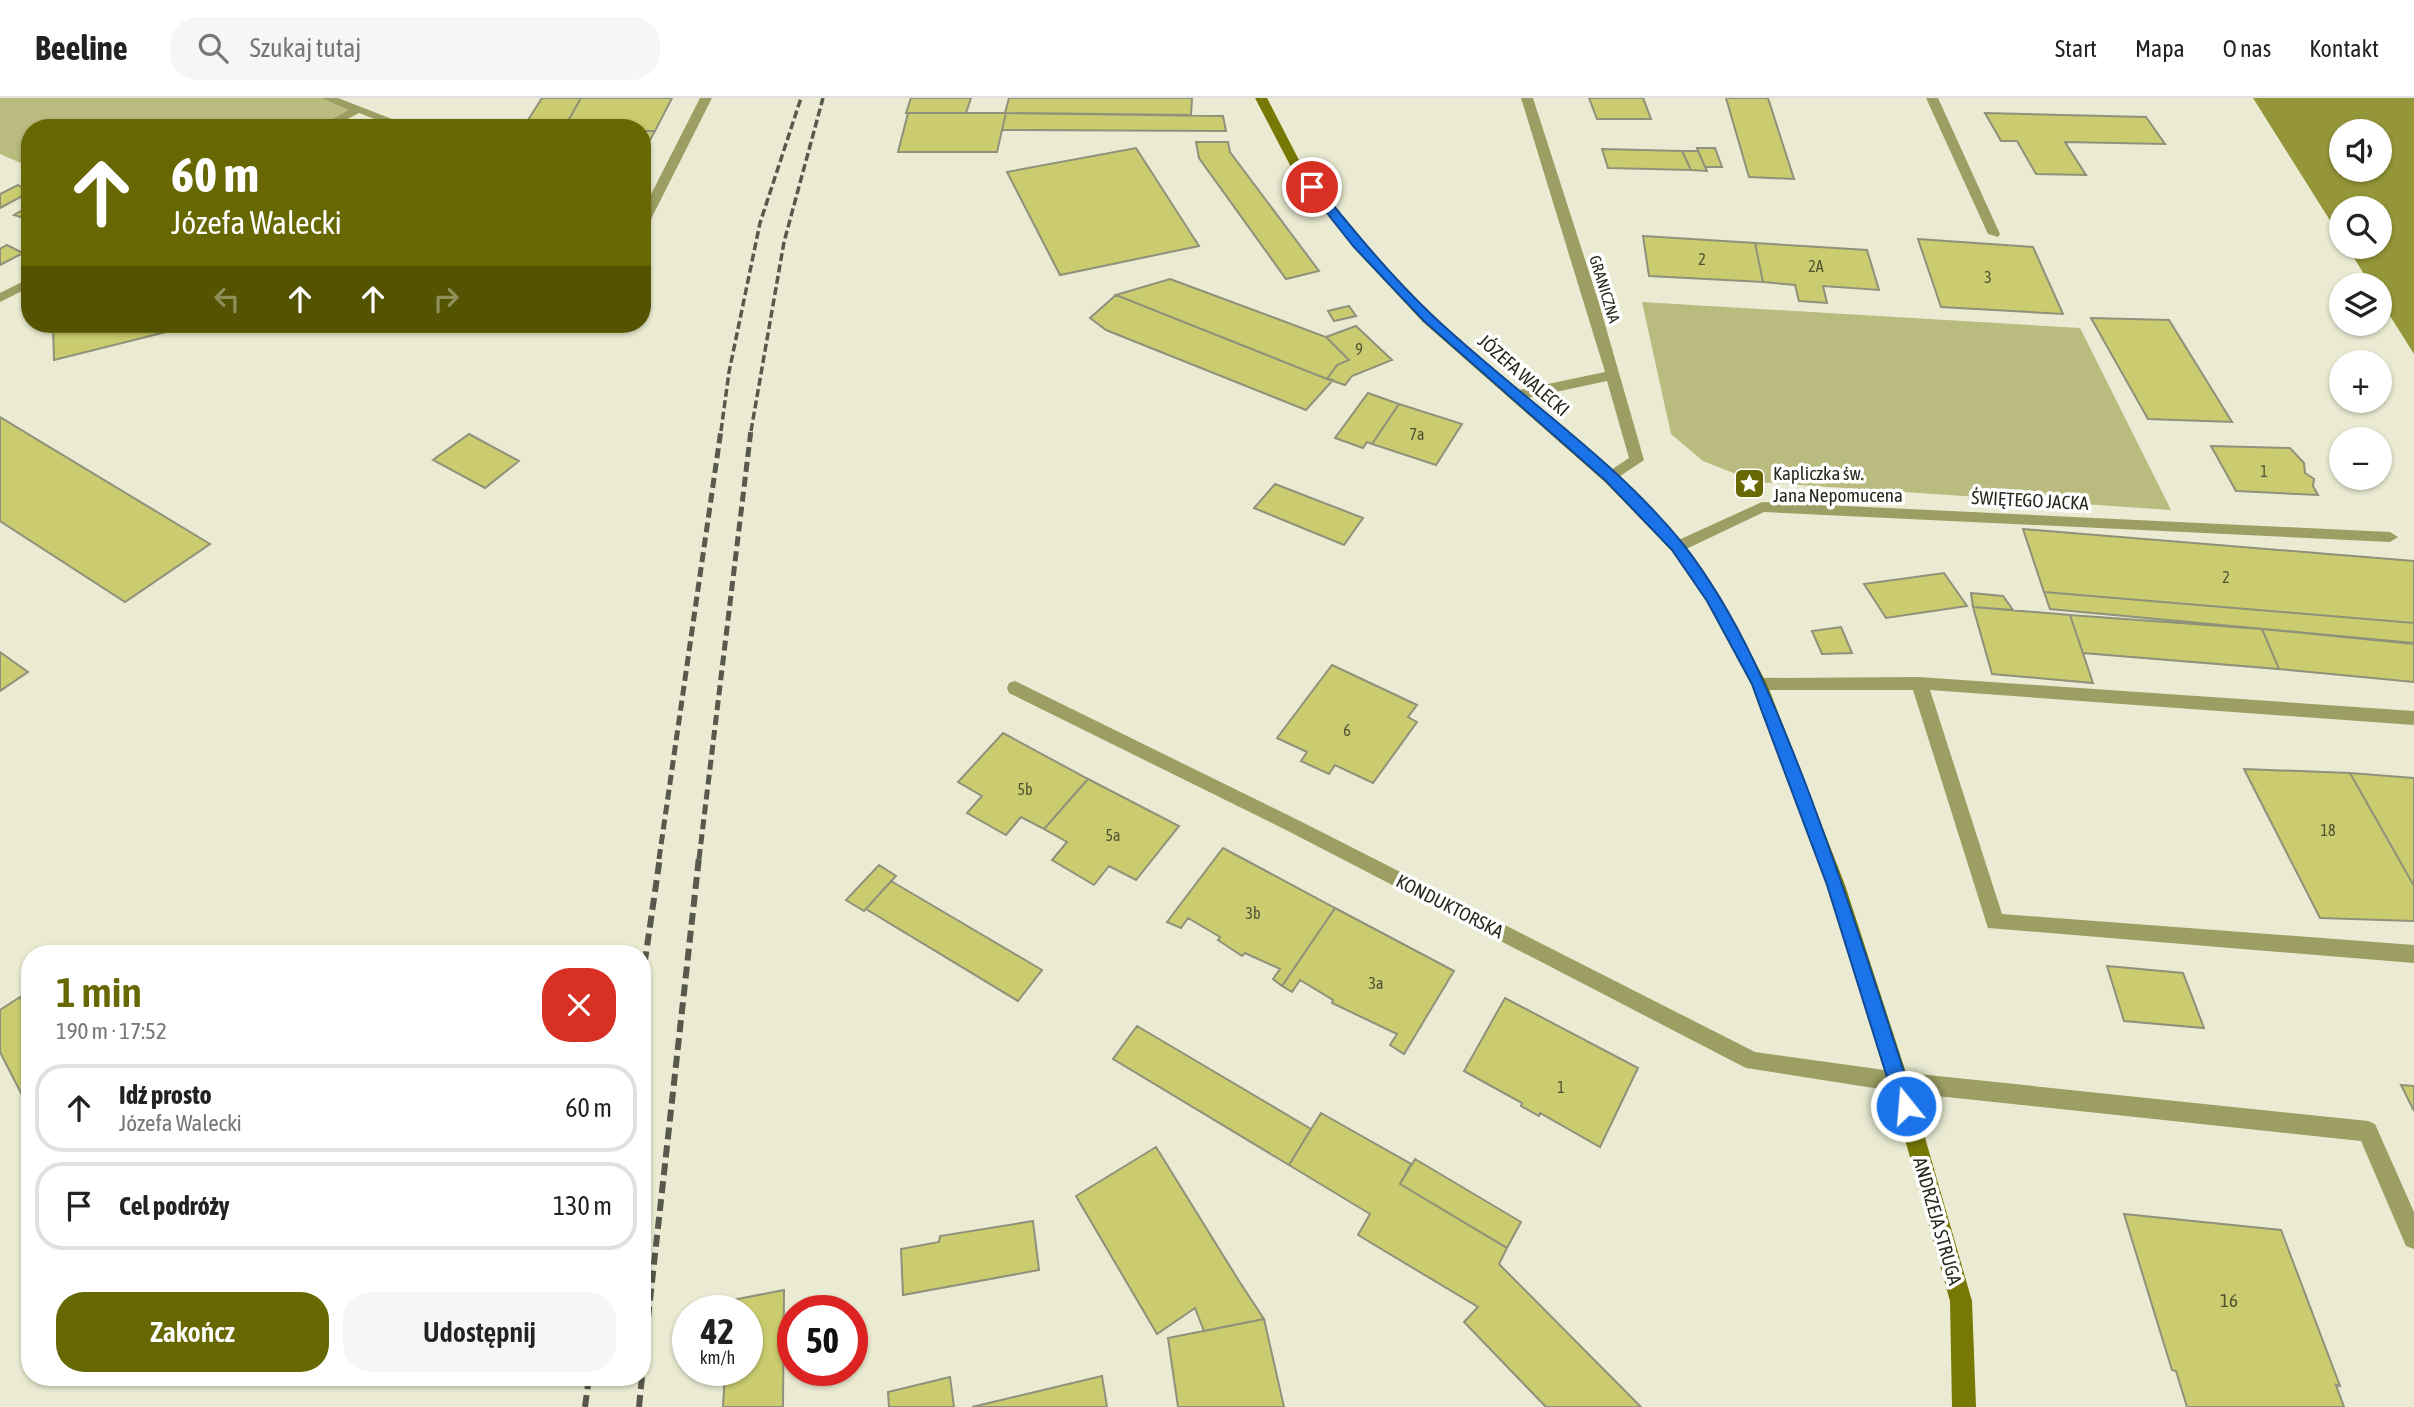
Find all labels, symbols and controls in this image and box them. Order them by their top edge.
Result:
search box [170,17,660,80]
text: Beeline [35,29,128,67]
icon: search [194,29,232,67]
text: Szukaj tutaj [250,33,361,63]
text: Start [2055,35,2097,62]
text: Mapa [2135,35,2185,62]
text: O nas [2223,35,2271,62]
text: Kontakt [2309,35,2379,62]
map controls [2329,119,2392,490]
button: sound [2329,119,2392,182]
text: 60 m [171,146,259,202]
icon: ahead [56,147,147,238]
pin [1282,157,1342,217]
icon: arrive [1293,168,1331,206]
button: search [2329,196,2392,259]
text: Józefa Walecki [171,204,342,241]
house number: 2 [1698,250,1706,268]
street label: GRANICZNA [1586,253,1624,325]
house number: 2A [1808,257,1824,275]
house number: 3 [1984,268,1992,286]
button: layers [2329,273,2392,336]
icon: left [208,280,246,318]
icon: ahead [281,280,319,318]
icon: ahead [354,280,392,318]
icon: right [427,280,465,318]
street label: JÓZEFA WALECKI [1474,329,1574,421]
house number: 9 [1355,340,1363,358]
button: + [2329,350,2392,413]
house number: 7a [1410,425,1424,443]
button: − [2329,427,2392,490]
place label: Kapliczka św. Jana Nepomucena [1773,462,1903,506]
house number: 1 [2260,462,2268,480]
place icon: Kapliczka św. Jana Nepomucena [1733,467,1767,501]
street label: ŚWIĘTEGO JACKA [1971,486,2090,514]
house number: 2 [2222,568,2230,586]
house number: 6 [1343,721,1351,739]
house number: 5b [1017,780,1033,798]
house number: 18 [2320,821,2336,839]
house number: 5a [1106,826,1120,844]
street label: KONDUKTORSKA [1393,870,1508,943]
house number: 3b [1245,904,1261,922]
text: 1 min [56,968,142,1016]
button: close [542,968,616,1042]
house number: 3a [1369,974,1383,992]
text: 190 m · 17:52 [56,1018,167,1044]
position arrow [1869,1069,1943,1143]
house number: 1 [1557,1078,1565,1096]
text: Idź prosto [119,1080,212,1110]
icon: ahead [60,1089,98,1127]
text: 60 m [565,1093,612,1123]
text: Józefa Walecki [119,1110,242,1136]
street label: ANDRZEJA STRUGA [1909,1155,1967,1288]
icon: arrive [60,1187,98,1225]
text: Cel podróży [119,1191,230,1221]
text: 130 m [553,1191,612,1221]
house number: 16 [2220,1289,2238,1311]
button: Zakończ [56,1292,329,1372]
button: Udostępnij [343,1292,616,1372]
speed limit sign: 50 [777,1295,868,1386]
text: 42 [701,1311,734,1351]
text: km/h [700,1347,735,1368]

